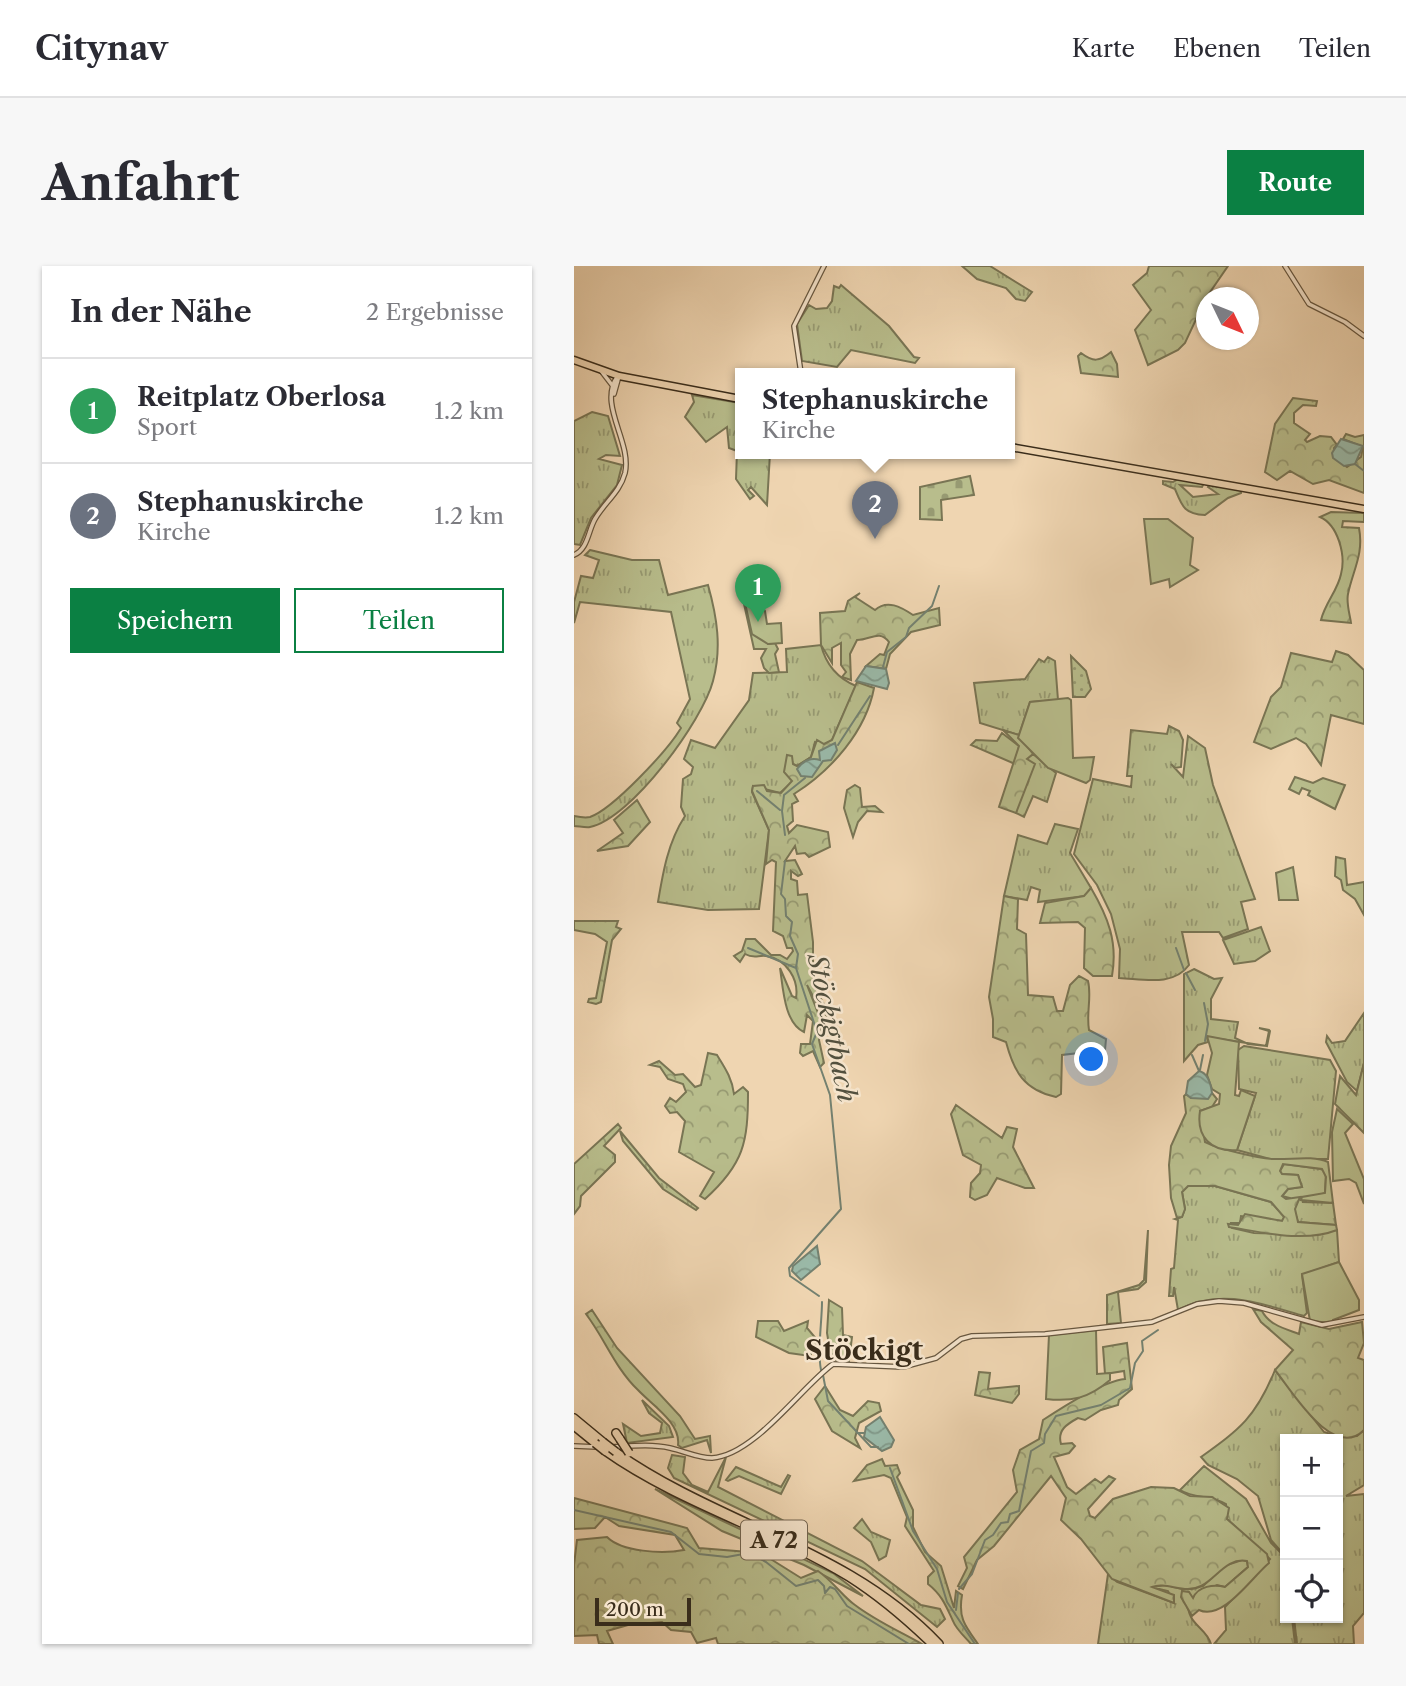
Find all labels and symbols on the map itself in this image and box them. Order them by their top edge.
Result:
north arrow [1196,287,1259,350]
pin: 2 [852,481,898,539]
pin: 1 [735,564,781,622]
water label: Stöckigtbach [800,949,863,1105]
your location [1074,1042,1108,1076]
district label: Stöckigt [805,1333,924,1367]
road number: A 72 [741,1520,807,1560]
scale bar [595,1595,691,1627]

